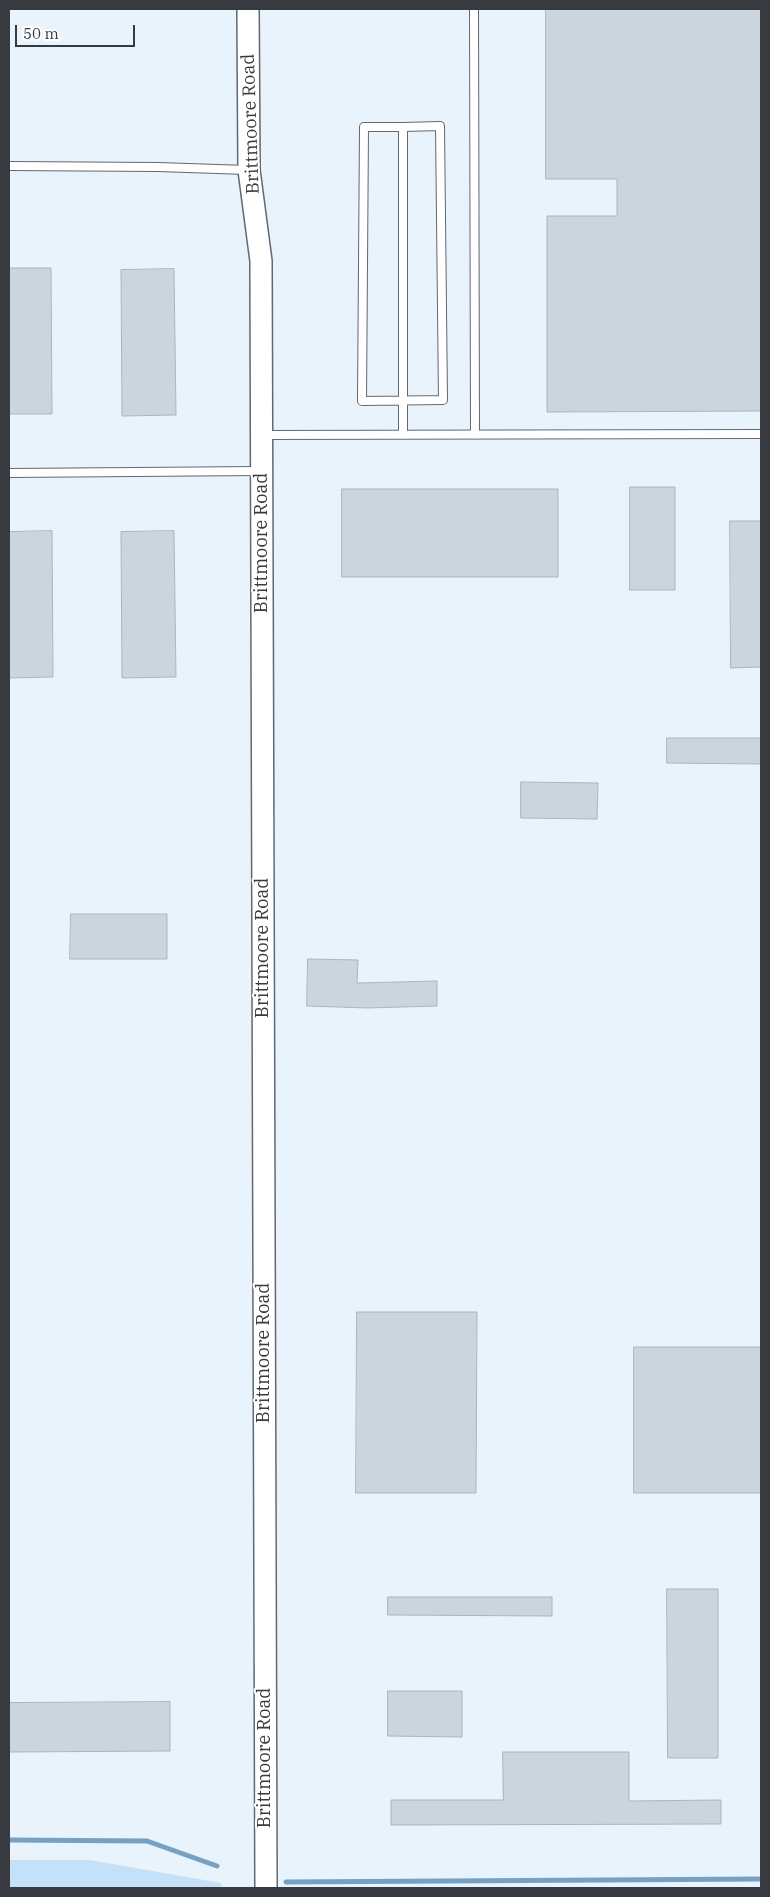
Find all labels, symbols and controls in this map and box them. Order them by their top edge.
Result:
scale bar [18,15,138,47]
text: 50 m [23,24,59,43]
street label: Brittmoore Road [238,53,264,195]
street label: Brittmoore Road [251,473,273,613]
street label: Brittmoore Road [252,878,274,1018]
street label: Brittmoore Road [253,1283,275,1423]
street label: Brittmoore Road [254,1688,276,1828]

